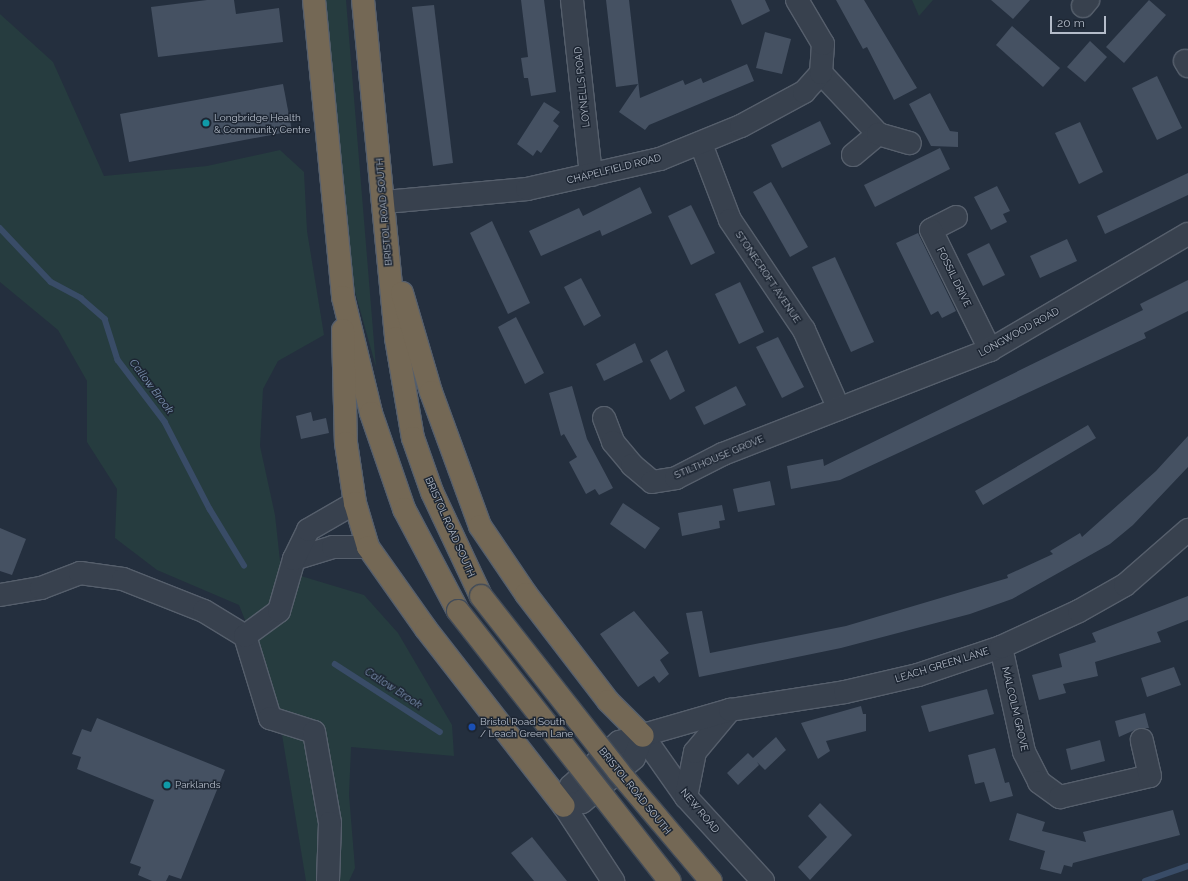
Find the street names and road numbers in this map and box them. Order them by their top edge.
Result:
street label: LOYNELLS ROAD [572,46,592,128]
street label: CHAPELFIELD ROAD [566,151,662,187]
street label: BRISTOL ROAD SOUTH [373,158,395,266]
street label: STONECROFT AVENUE [733,228,803,326]
street label: FOSSIL DRIVE [934,245,974,309]
street label: LONGWOOD ROAD [977,305,1061,359]
street label: STILTHOUSE GROVE [672,433,766,481]
street label: BRISTOL ROAD SOUTH [422,475,478,579]
street label: LEACH GREEN LANE [894,645,990,685]
street label: MALCOLM GROVE [999,666,1031,752]
street label: BRISTOL ROAD SOUTH [596,745,674,837]
street label: NEW ROAD [678,786,722,836]

